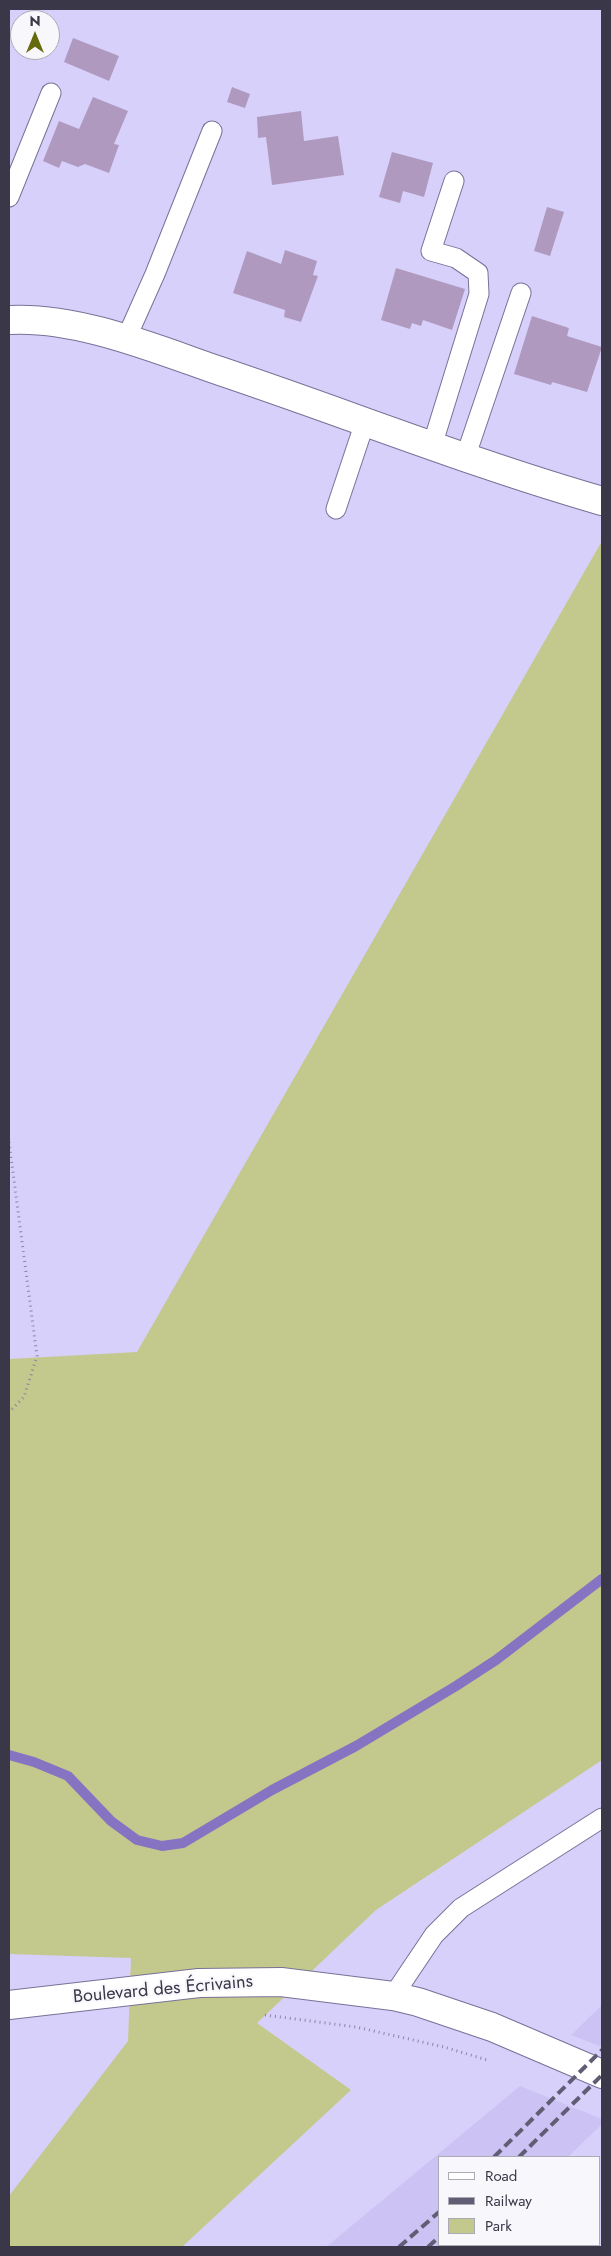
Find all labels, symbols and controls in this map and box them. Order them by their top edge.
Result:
north arrow [10,10,60,60]
text: N [29,11,41,31]
street label: Boulevard des Écrivains [72,1971,254,2009]
legend [438,2156,601,2246]
text: Road [485,2165,517,2187]
text: Railway [485,2190,532,2212]
text: Park [485,2215,512,2237]

